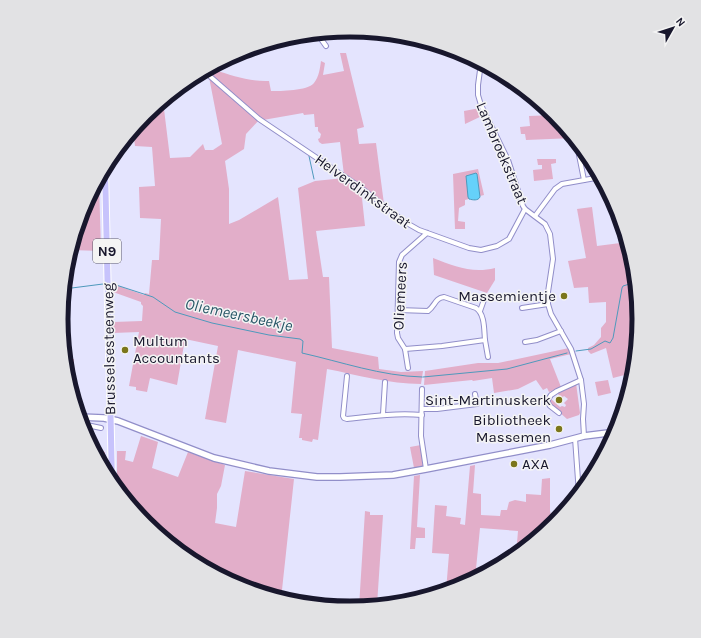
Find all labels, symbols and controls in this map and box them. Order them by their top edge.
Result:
north arrow [653,8,693,48]
text: N [673,15,688,29]
street label: Lambroekstraat [472,99,532,207]
street label: Helverdinkstraat [311,150,415,232]
road number: N9 [93,239,121,263]
street label: Oliemeers [389,261,411,331]
street label: Brusselsesteenweg [99,282,119,415]
place label: Massemientje [458,287,556,305]
marker: Massemientje [559,291,569,301]
water label: Oliemeersbeekje [183,294,295,335]
place label: Multum Accountants [133,332,220,367]
marker: Multum Accountants [120,345,130,355]
place label: Sint-Martinuskerk [425,391,551,409]
marker: Sint-Martinuskerk [554,395,564,405]
place label: Bibliotheek Massemen [473,411,551,446]
marker: Bibliotheek Massemen [554,424,564,434]
place label: AXA [522,455,549,473]
marker: AXA [509,459,519,469]

